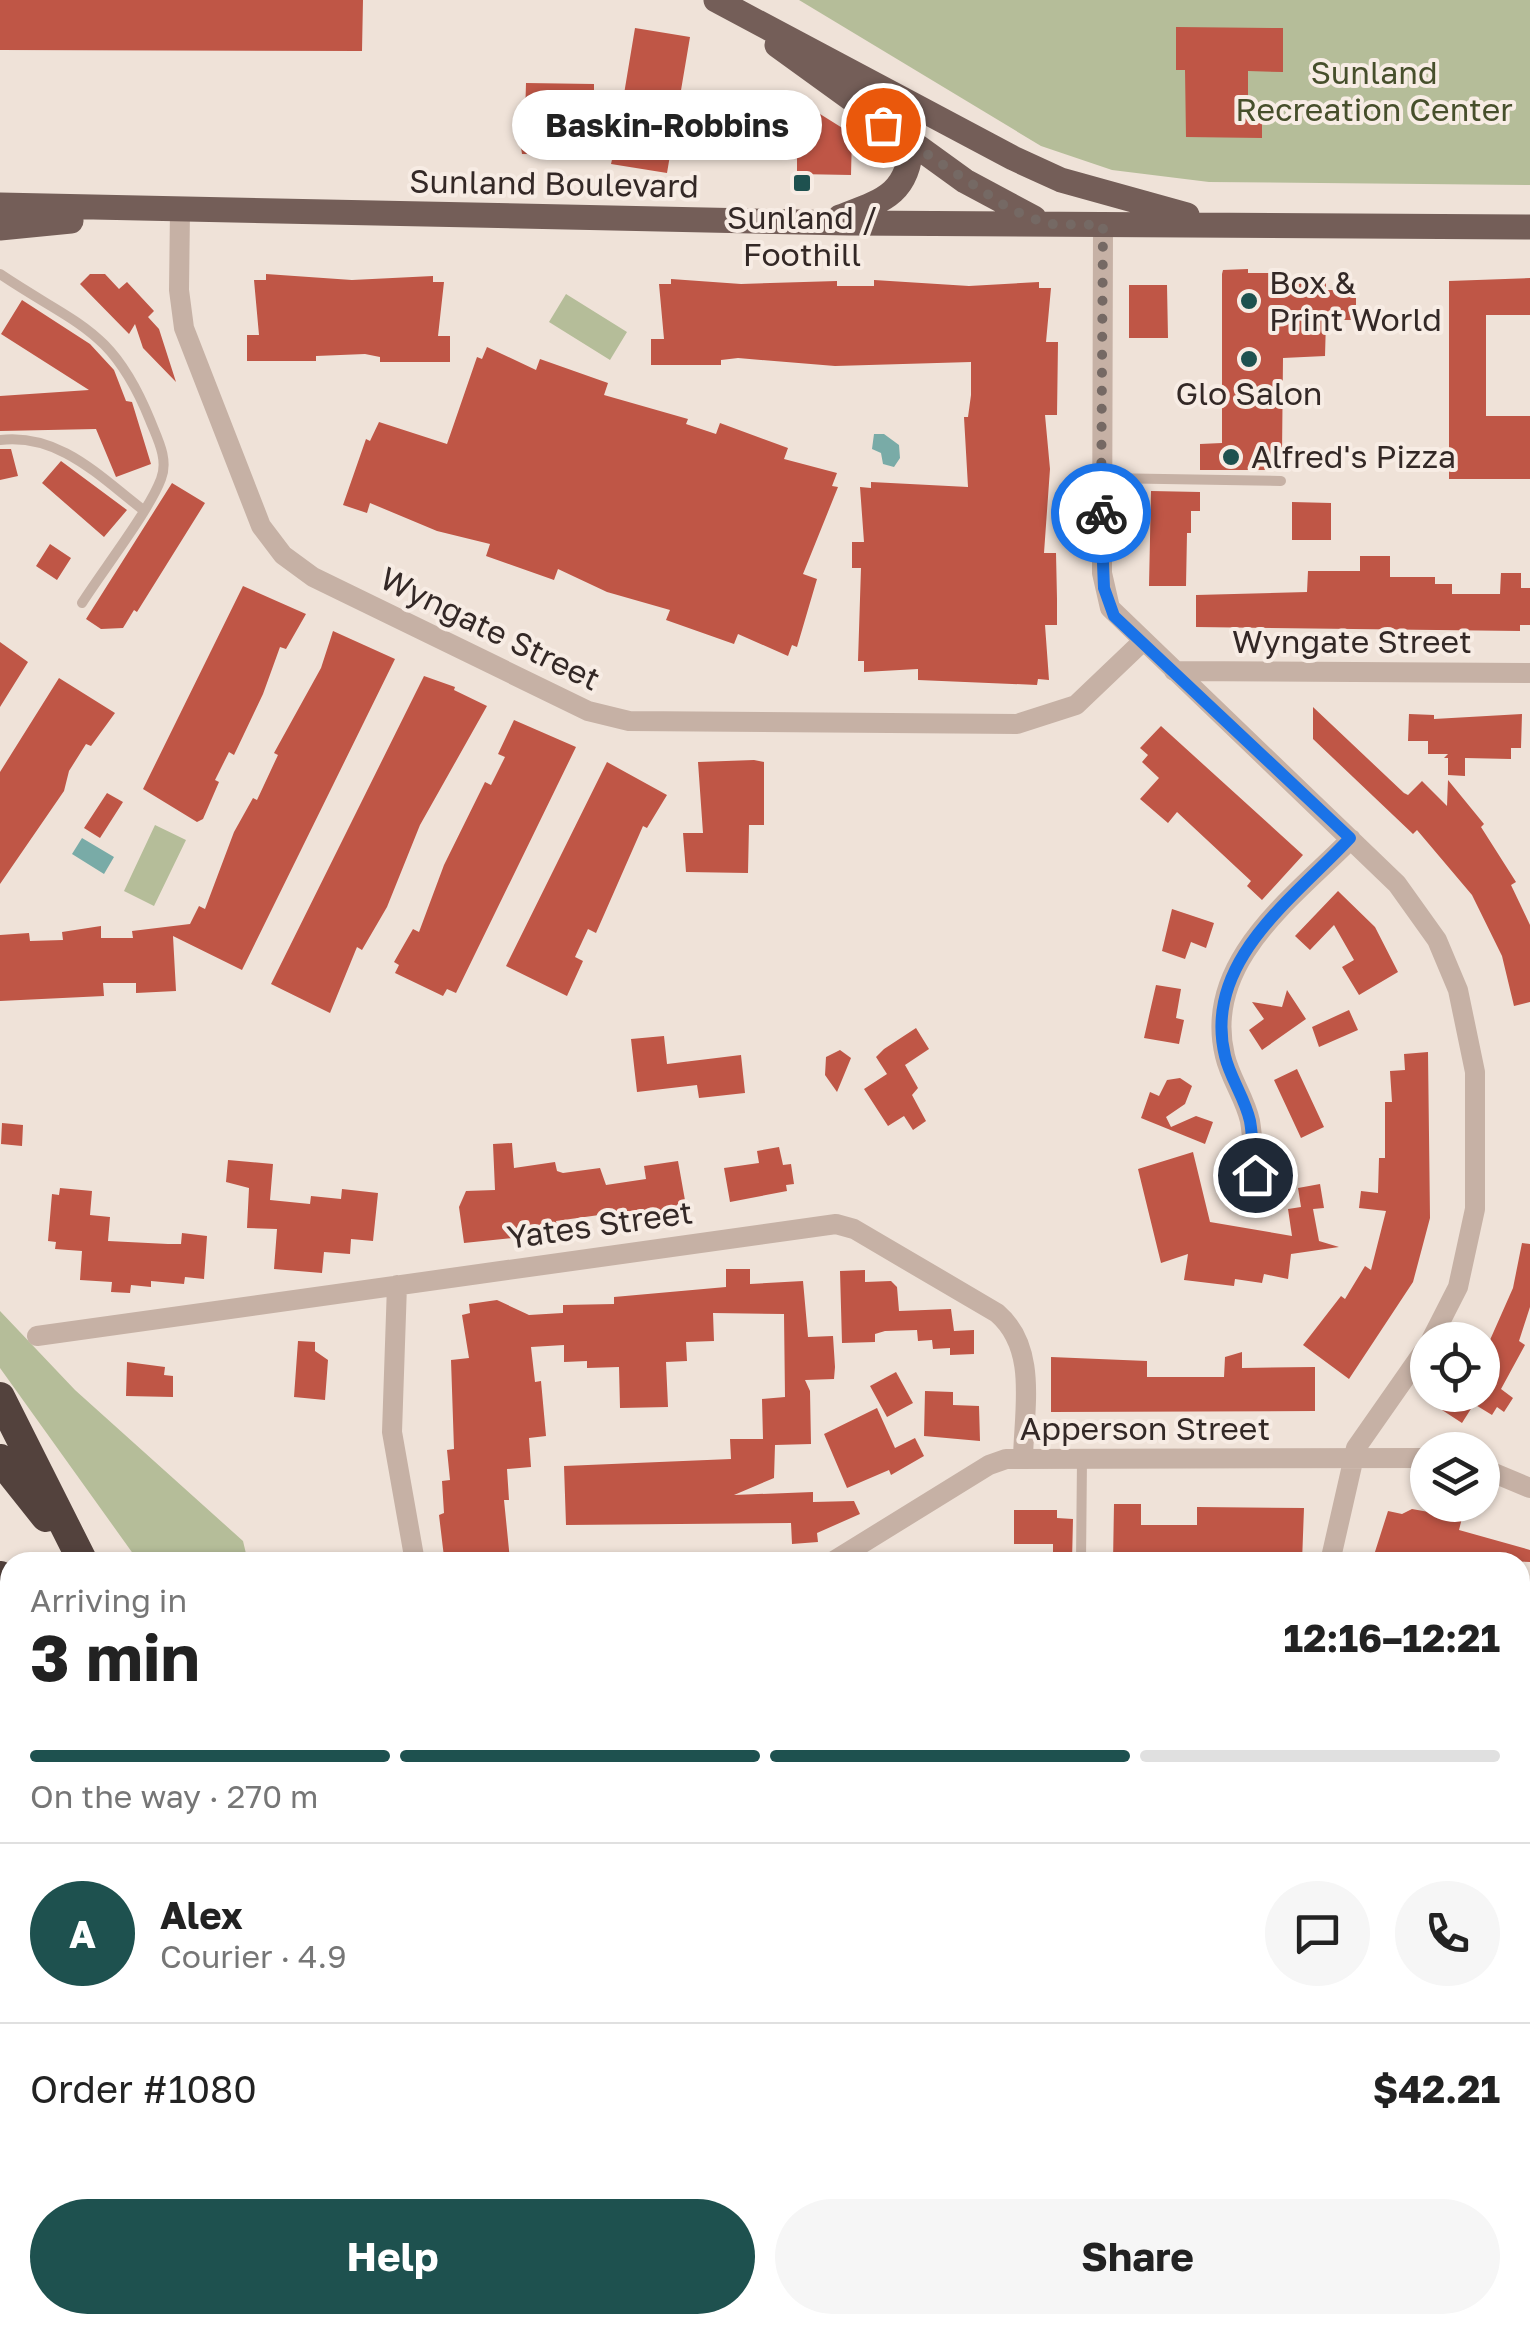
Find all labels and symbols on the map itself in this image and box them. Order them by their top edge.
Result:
park label: Sunland Recreation Center [1235,53,1513,128]
pin [841,83,926,168]
callout: Baskin-Robbins [513,90,823,160]
street label: Sunland Boulevard [409,161,699,205]
marker: Sunland / Foothill [791,172,813,194]
place label: Sunland / Foothill [727,198,877,273]
place label: Box & Print World [1269,263,1442,338]
marker: Box & Print World [1238,290,1260,312]
marker: Glo Salon [1238,348,1260,370]
place label: Glo Salon [1175,374,1323,412]
place label: Alfred's Pizza [1251,437,1456,475]
marker: Alfred's Pizza [1220,446,1242,468]
courier [1051,463,1151,563]
street label: Wyngate Street [374,558,607,698]
street label: Wyngate Street [1232,622,1472,660]
pin [1213,1133,1298,1218]
street label: Yates Street [505,1192,695,1256]
street label: Apperson Street [1020,1409,1270,1447]

